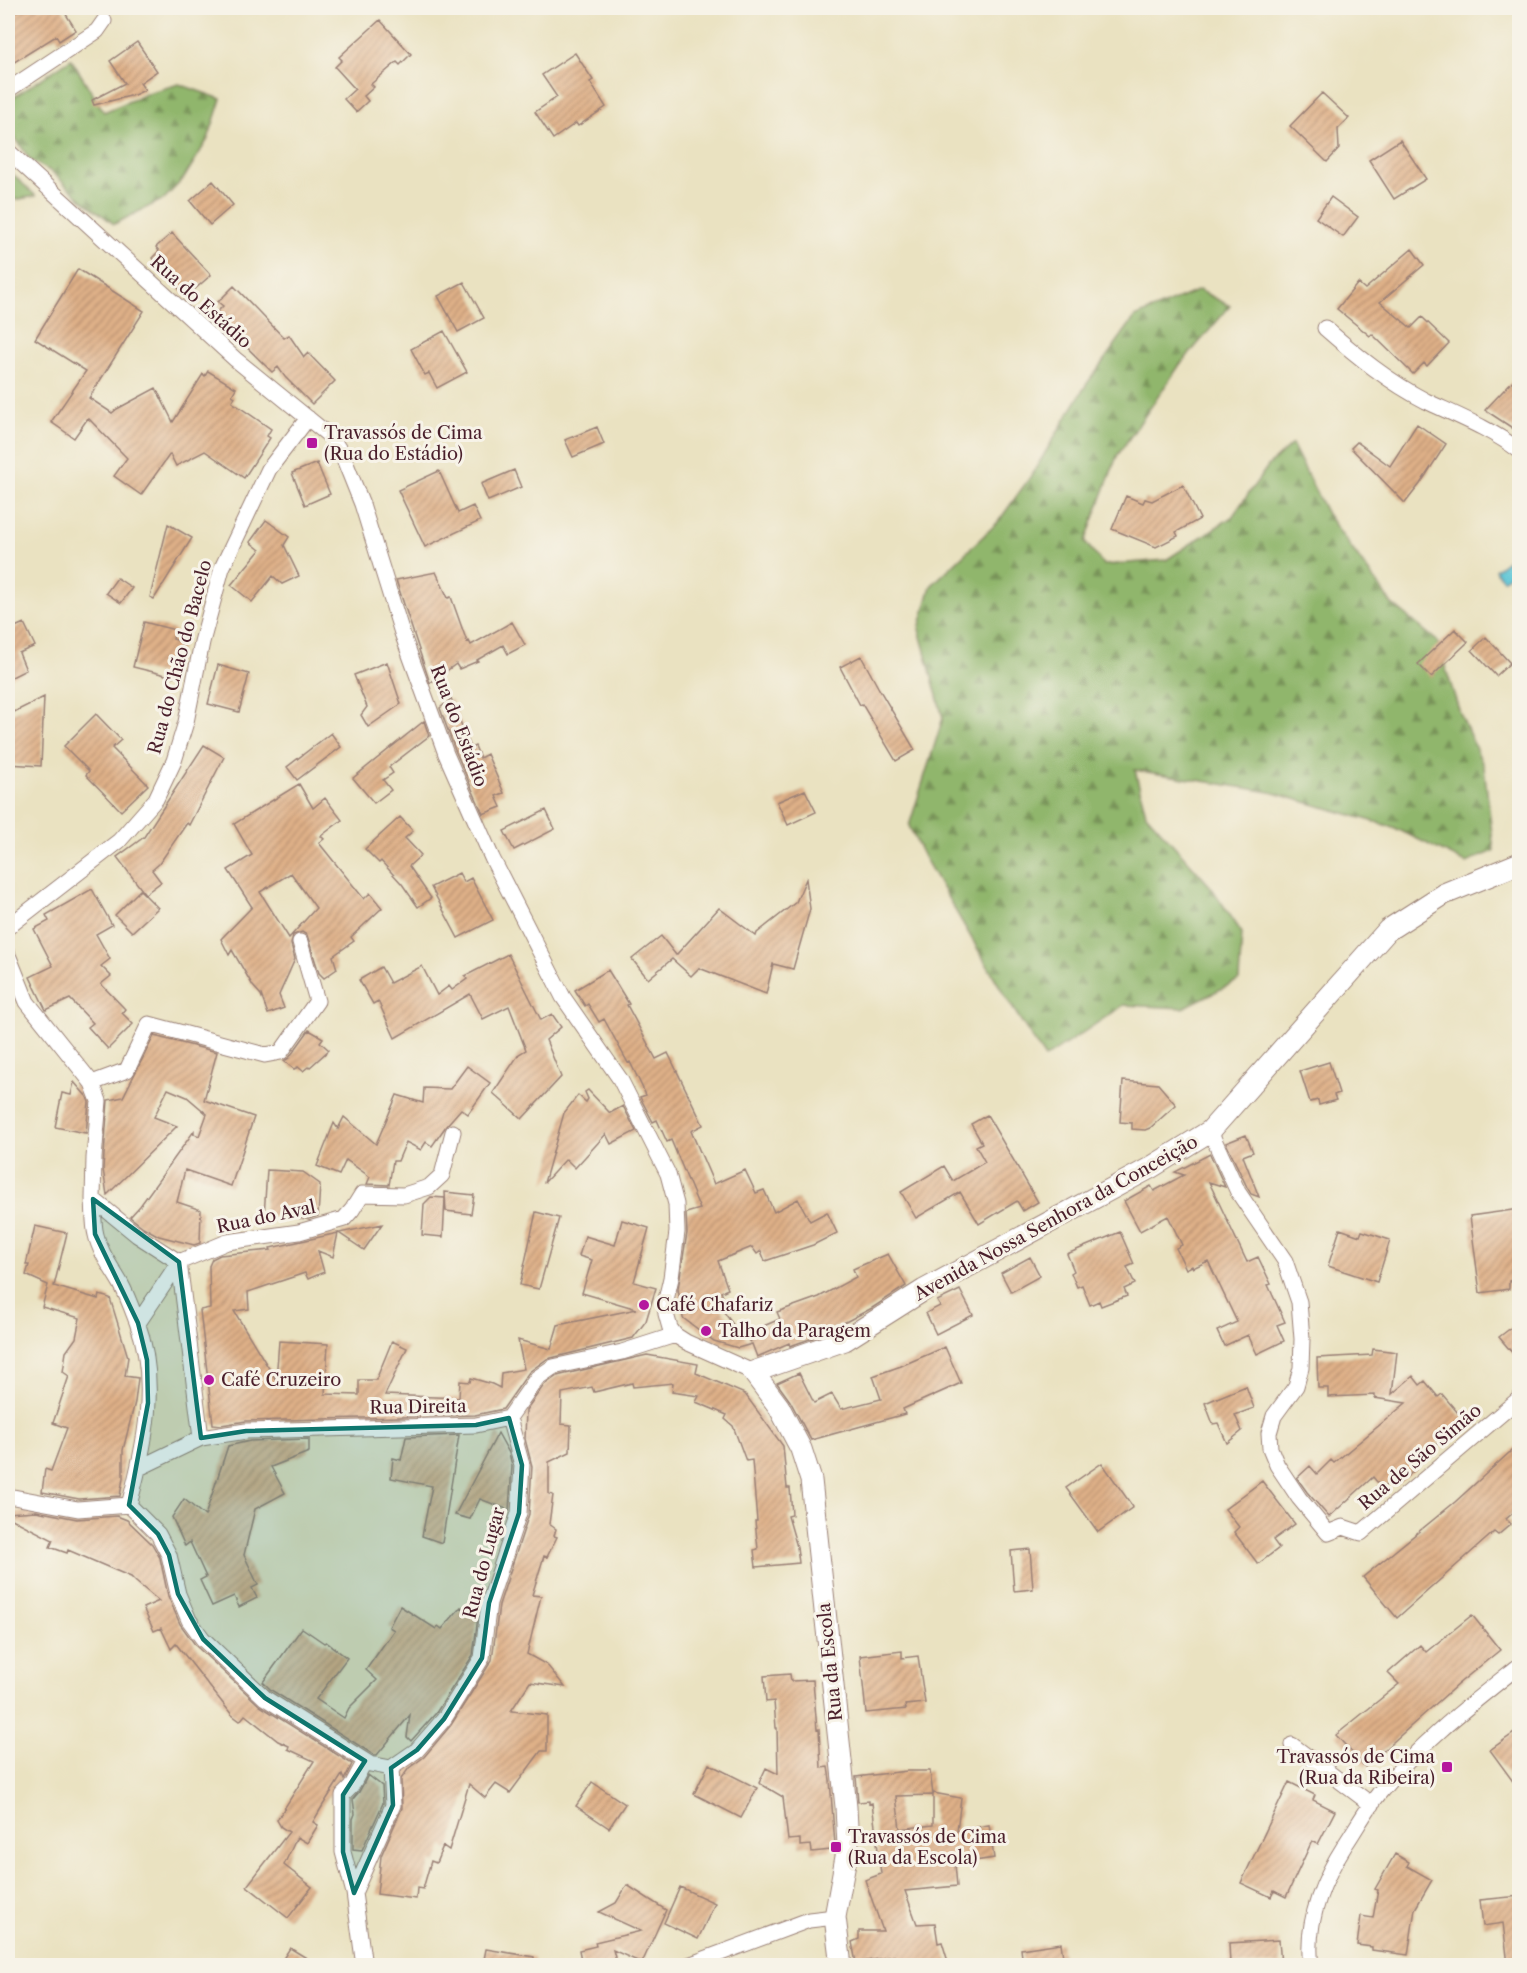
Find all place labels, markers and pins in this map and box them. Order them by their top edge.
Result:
place label: Travassós de Cima (Rua do Estádio) [324,422,483,465]
marker: Travassós de Cima (Rua do Estádio) [305,436,319,450]
place label: Café Chafariz [656,1294,773,1316]
marker: Café Chafariz [637,1298,651,1312]
place label: Talho da Paragem [718,1320,871,1342]
marker: Talho da Paragem [699,1324,713,1338]
place label: Café Cruzeiro [221,1369,341,1391]
marker: Café Cruzeiro [202,1373,216,1387]
place label: Travassós de Cima (Rua da Ribeira) [1277,1746,1435,1789]
marker: Travassós de Cima (Rua da Ribeira) [1440,1760,1454,1774]
place label: Travassós de Cima (Rua da Escola) [848,1826,1007,1869]
marker: Travassós de Cima (Rua da Escola) [829,1840,843,1854]

